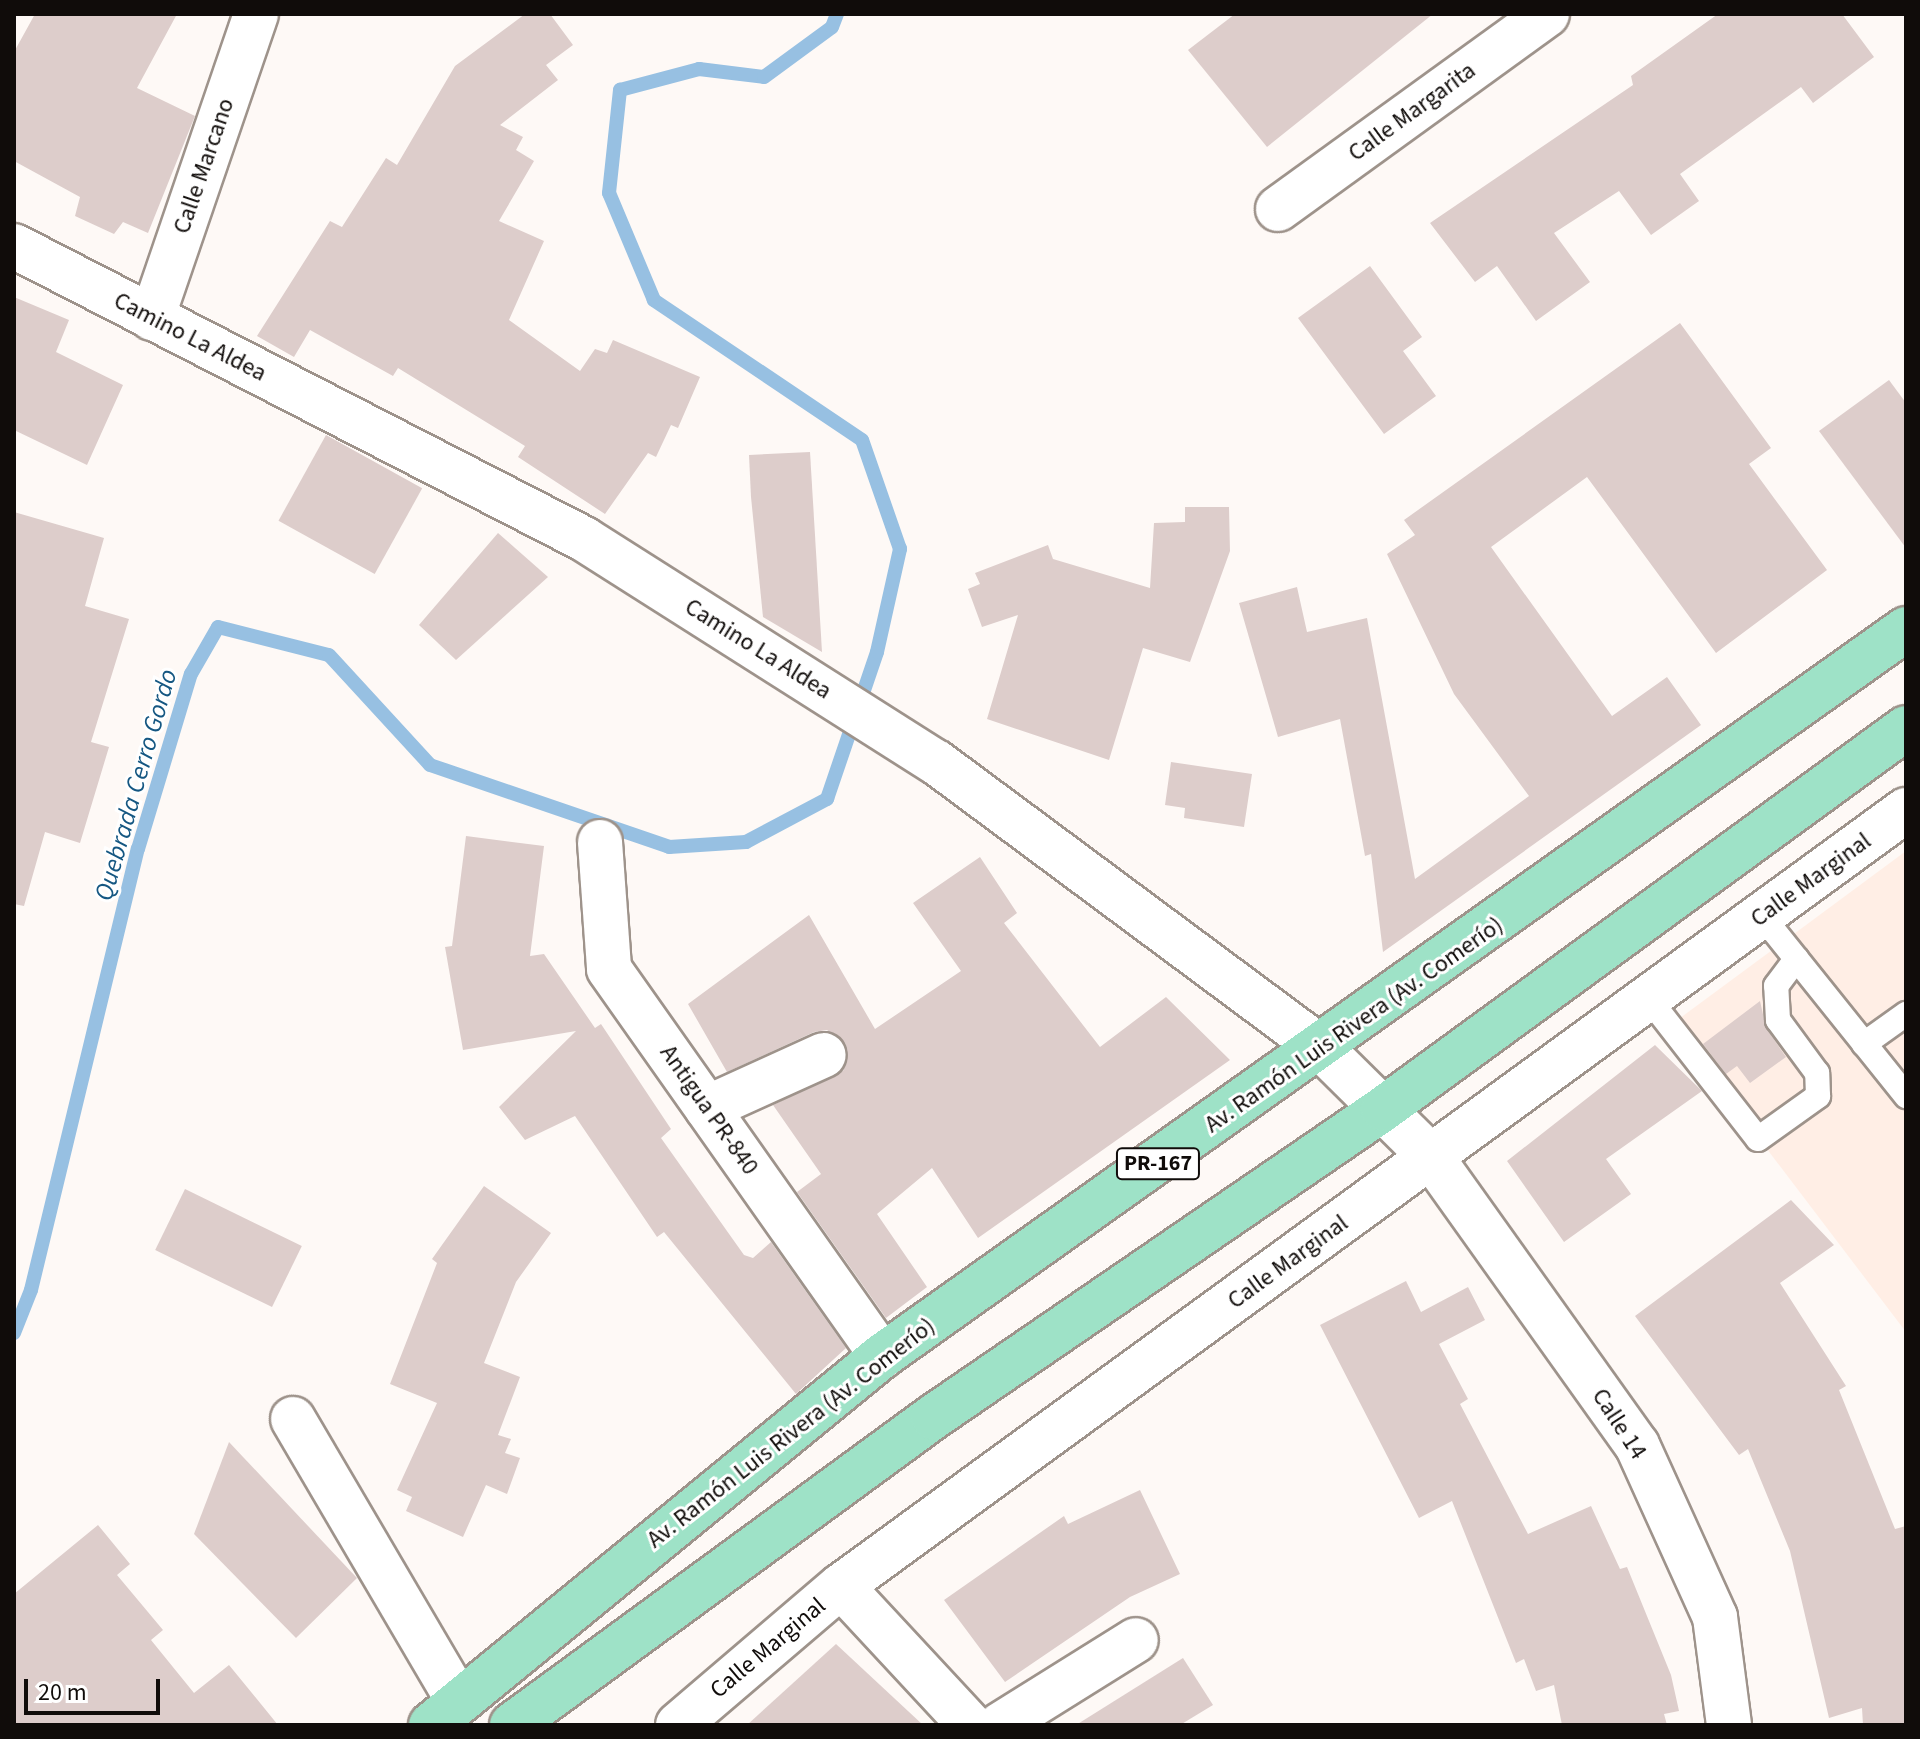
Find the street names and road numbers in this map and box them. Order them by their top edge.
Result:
street label: Calle Margarita [1343,56,1481,168]
street label: Calle Marcano [167,95,241,237]
street label: Camino La Aldea [109,286,271,388]
street label: Camino La Aldea [679,592,837,706]
street label: Calle Marginal [1745,827,1877,933]
street label: Av. Ramón Luis Rivera (Av. Comerío) [1199,911,1509,1139]
street label: Antigua PR-840 [654,1040,764,1180]
road number: PR-167 [1114,1146,1202,1182]
street label: Calle Marginal [1222,1209,1354,1315]
street label: Av. Ramón Luis Rivera (Av. Comerío) [641,1312,941,1554]
street label: Calle 14 [1586,1383,1652,1465]
street label: Calle Marginal [704,1591,832,1705]

